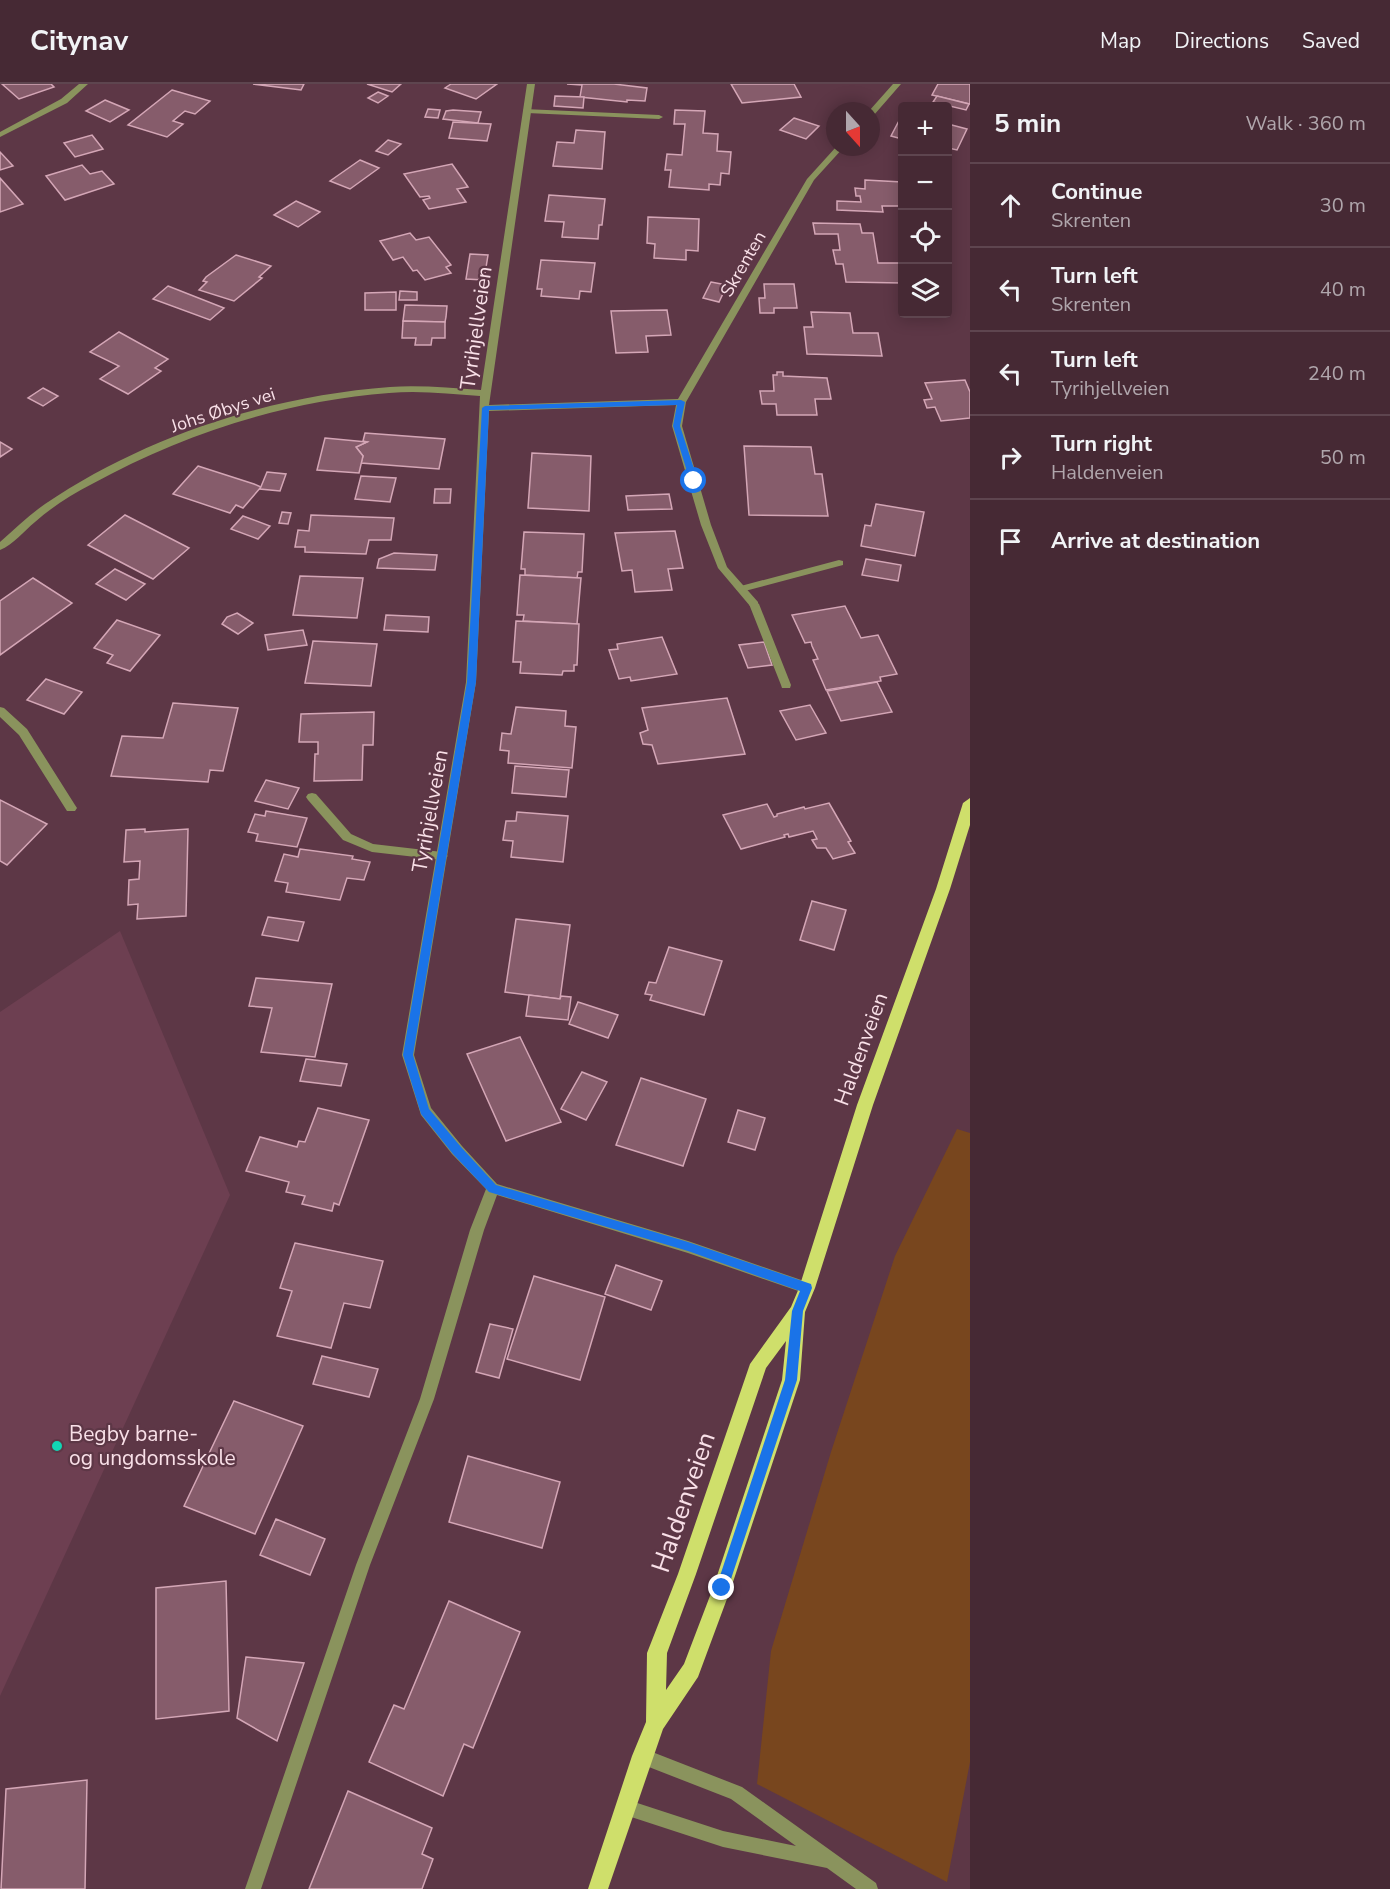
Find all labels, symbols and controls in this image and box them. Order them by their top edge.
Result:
text: Citynav [30,22,128,60]
text: Map [1100,27,1141,55]
text: Directions [1174,27,1269,55]
text: Saved [1302,27,1360,55]
north arrow [826,102,880,156]
map controls [898,102,952,318]
button: + [898,102,952,156]
text: 5 min [994,106,1061,141]
text: Walk · 360 m [1246,110,1366,137]
button: − [898,156,952,210]
text: Continue [1051,177,1142,207]
icon: ahead [994,189,1027,222]
text: 30 m [1320,192,1366,219]
text: Skrenten [1051,207,1131,234]
button: locate [898,210,952,264]
street label: Skrenten [715,227,771,301]
text: Turn left [1051,261,1138,291]
street label: Tyrihjellveien [453,264,499,392]
button: layers [898,264,952,318]
icon: left [994,273,1027,306]
text: 40 m [1320,276,1366,303]
text: Skrenten [1051,291,1131,318]
text: Turn left [1051,345,1138,375]
icon: left [994,357,1027,390]
text: 240 m [1308,360,1366,387]
text: Tyrihjellveien [1051,375,1170,402]
street label: Johs Øbys vei [167,382,278,439]
text: Turn right [1051,429,1152,459]
icon: right [994,441,1027,474]
text: 50 m [1320,444,1366,471]
text: Haldenveien [1051,459,1164,486]
route start [680,467,706,493]
icon: arrive [994,525,1027,558]
text: Arrive at destination [1051,526,1260,556]
street label: Tyrihjellveien [405,747,455,875]
street label: Haldenveien [828,989,894,1109]
place label: Begby barne- og ungdomsskole [69,1420,236,1472]
street label: Haldenveien [643,1427,724,1577]
marker: Begby barne- og ungdomsskole [50,1439,64,1453]
route end [708,1574,734,1600]

